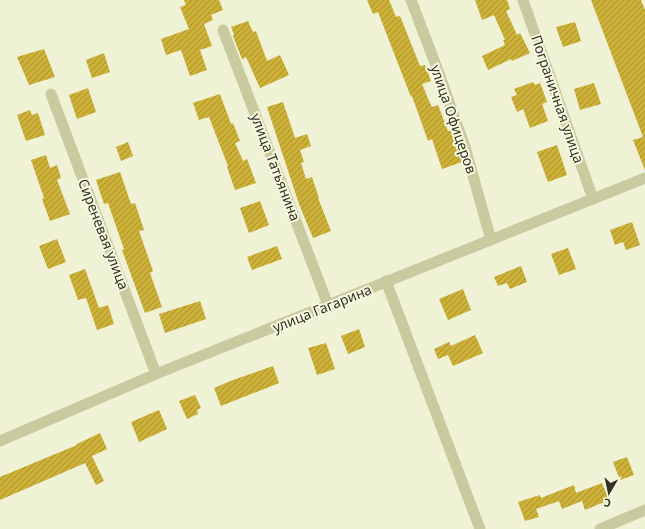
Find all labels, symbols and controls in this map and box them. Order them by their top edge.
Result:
street label: Пограничная улица [527,32,589,166]
street label: улица Офицеров [426,62,482,176]
street label: улица Татьянина [247,110,305,224]
street label: Сиреневая улица [74,176,134,292]
street label: улица Гагарина [270,279,374,337]
north arrow [589,473,629,513]
text: С [603,495,612,511]

